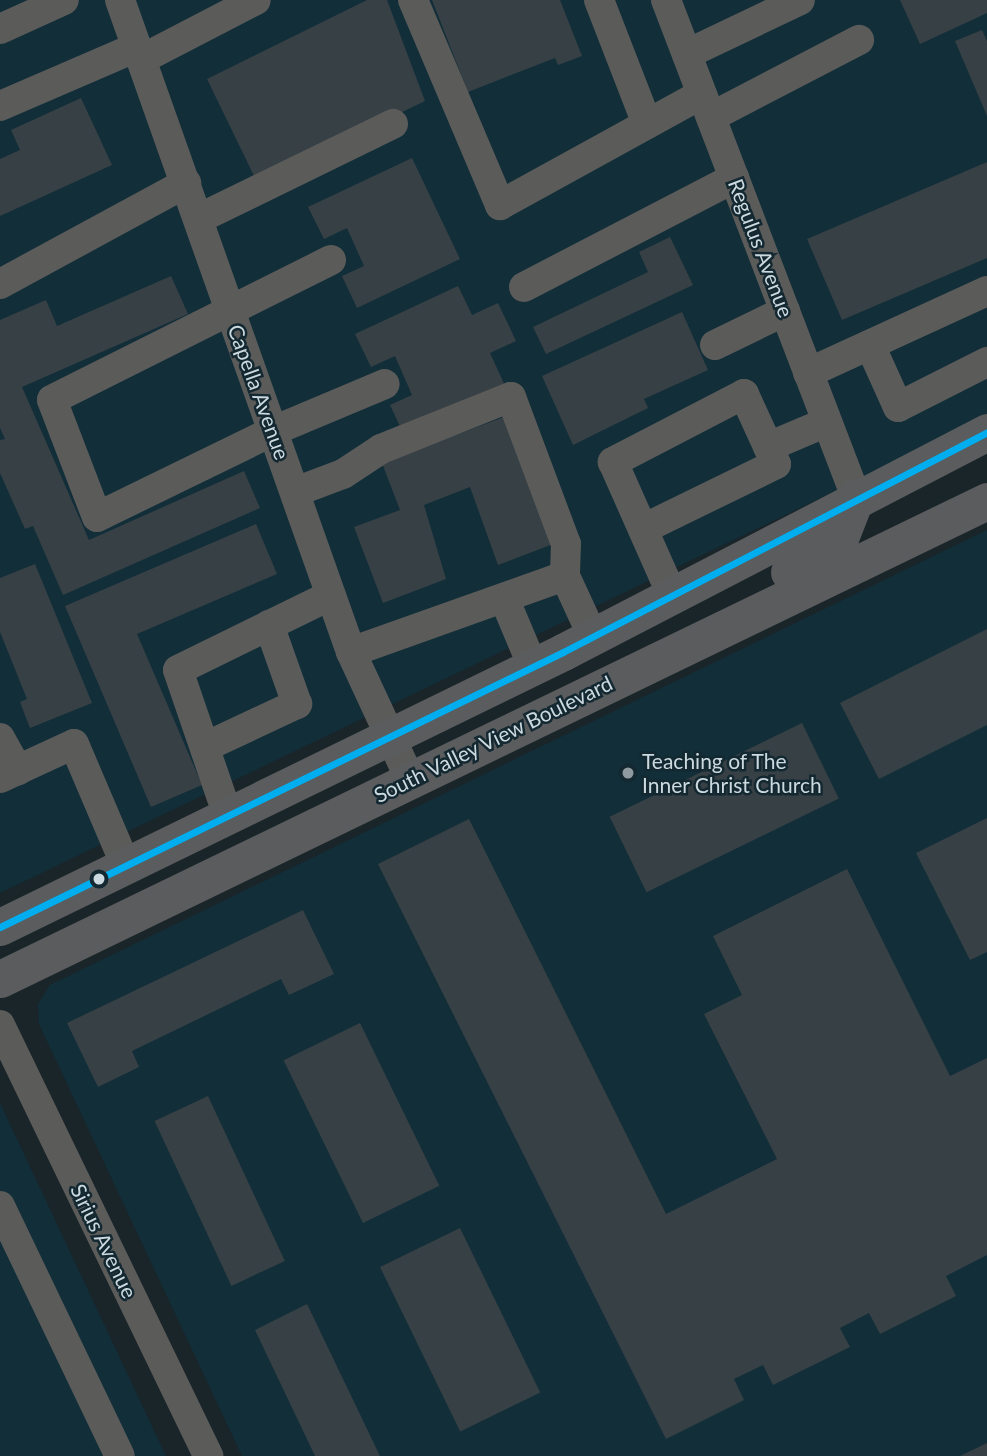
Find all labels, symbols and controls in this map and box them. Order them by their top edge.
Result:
street label: Regulus Avenue [723,175,799,321]
street label: Capella Avenue [223,321,295,463]
street label: South Valley View Boulevard [369,670,617,808]
place label: Teaching of The Inner Christ Church [642,748,822,798]
marker: Teaching of The Inner Christ Church [620,765,636,781]
unlabelled marker [92,872,106,886]
street label: Sirius Avenue [65,1179,143,1303]

